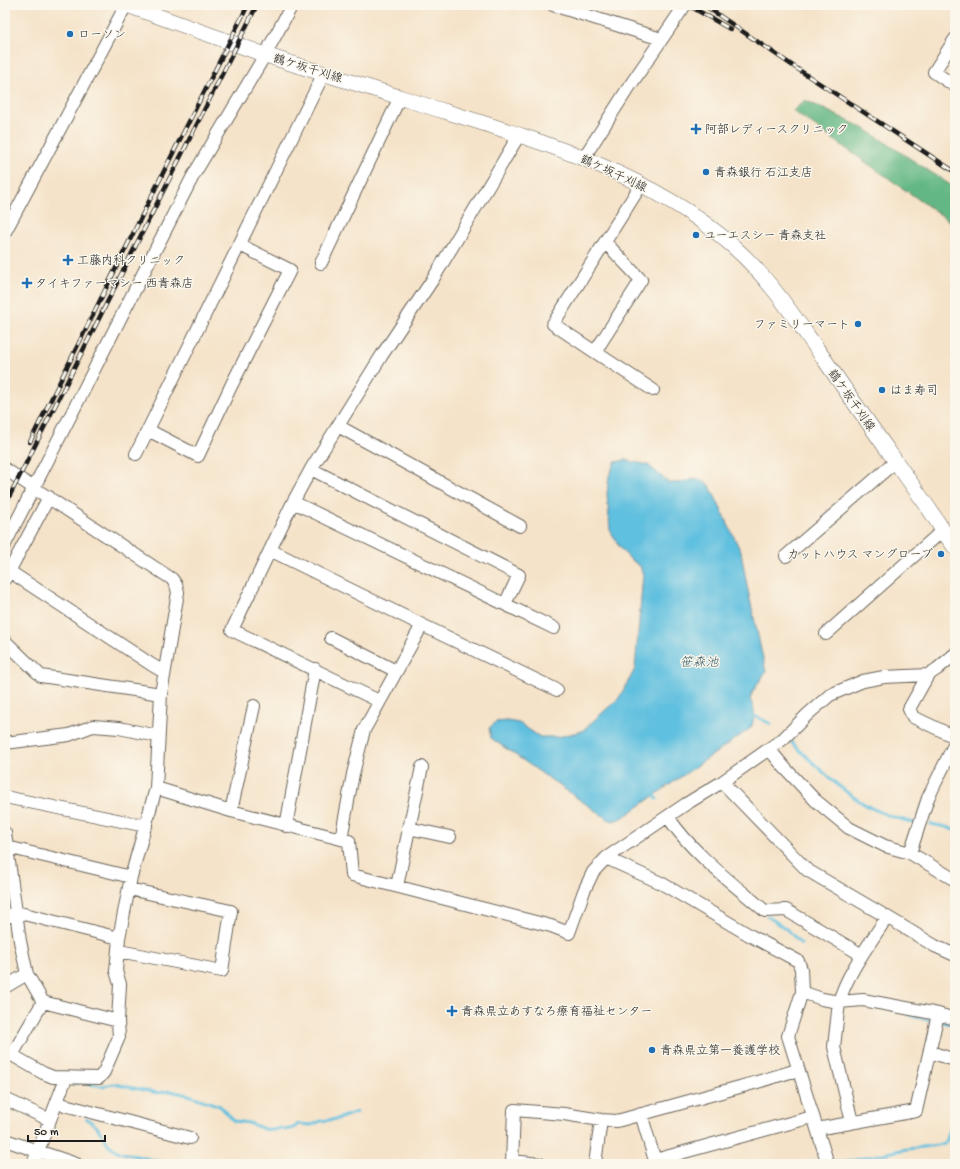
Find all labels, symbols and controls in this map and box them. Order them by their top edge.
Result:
marker: ローソン [65,29,75,39]
place label: ローソン [78,29,126,43]
street label: 鶴ケ坂千刈線 [271,52,344,87]
marker: 阿部レディースクリニック [690,123,702,135]
place label: 阿部レディースクリニック [705,123,848,138]
street label: 鶴ケ坂千刈線 [578,152,649,196]
place label: 青森銀行 石江支店 [714,166,813,181]
marker: 青森銀行 石江支店 [701,167,711,177]
place label: ユーエスシー 青森支社 [704,229,826,244]
marker: ユーエスシー 青森支社 [691,230,701,240]
marker: 工藤内科クリニック [62,254,74,266]
place label: 工藤内科クリニック [77,254,185,269]
place label: タイキファーマシー 西青森店 [35,277,194,292]
marker: タイキファーマシー 西青森店 [22,278,32,288]
place label: ファミリーマート [754,319,850,333]
marker: ファミリーマート [853,319,863,329]
street label: 鶴ケ坂千刈線 [824,367,878,435]
place label: はま寿司 [890,384,938,399]
marker: はま寿司 [877,385,887,395]
place label: カットハウス マングローブ [787,548,933,563]
marker: カットハウス マングローブ [936,549,946,559]
water label: 笹森池 [679,655,719,671]
place label: 青森県立あすなろ療育福祉センター [461,1004,652,1020]
marker: 青森県立あすなろ療育福祉センター [446,1005,458,1017]
place label: 青森県立第一養護学校 [660,1044,780,1059]
marker: 青森県立第一養護学校 [647,1045,657,1055]
scale bar [28,1117,105,1143]
text: 50 m [34,1126,59,1140]

